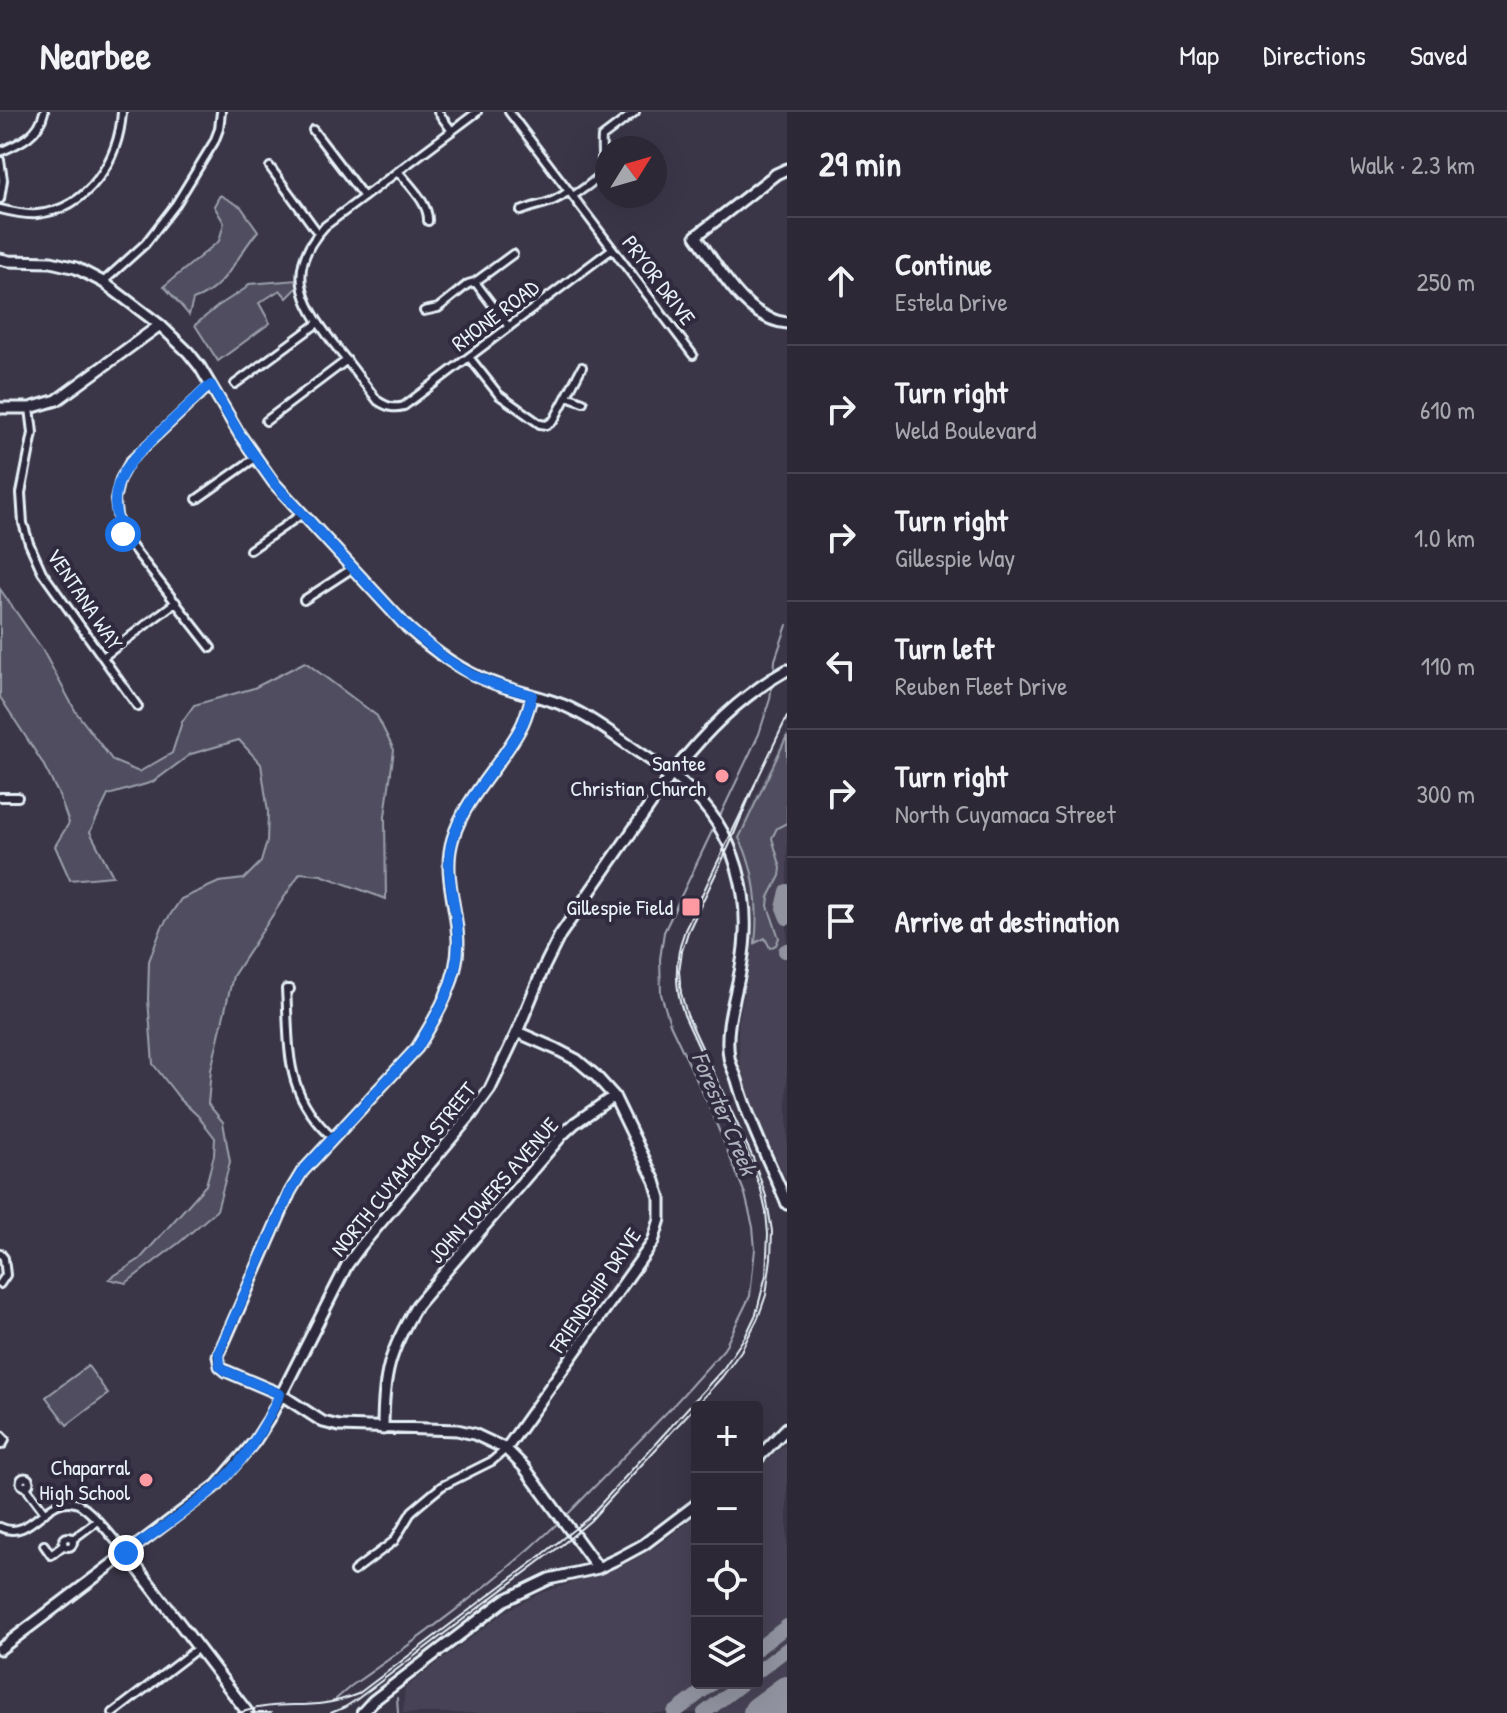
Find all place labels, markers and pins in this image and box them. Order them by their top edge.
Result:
place label: Santee Christian Church [570,748,706,803]
marker: Santee Christian Church [713,767,731,785]
place label: Gillespie Field [566,892,673,922]
marker: Gillespie Field [680,896,702,918]
place label: Chaparral High School [39,1452,130,1507]
marker: Chaparral High School [137,1471,155,1489]

